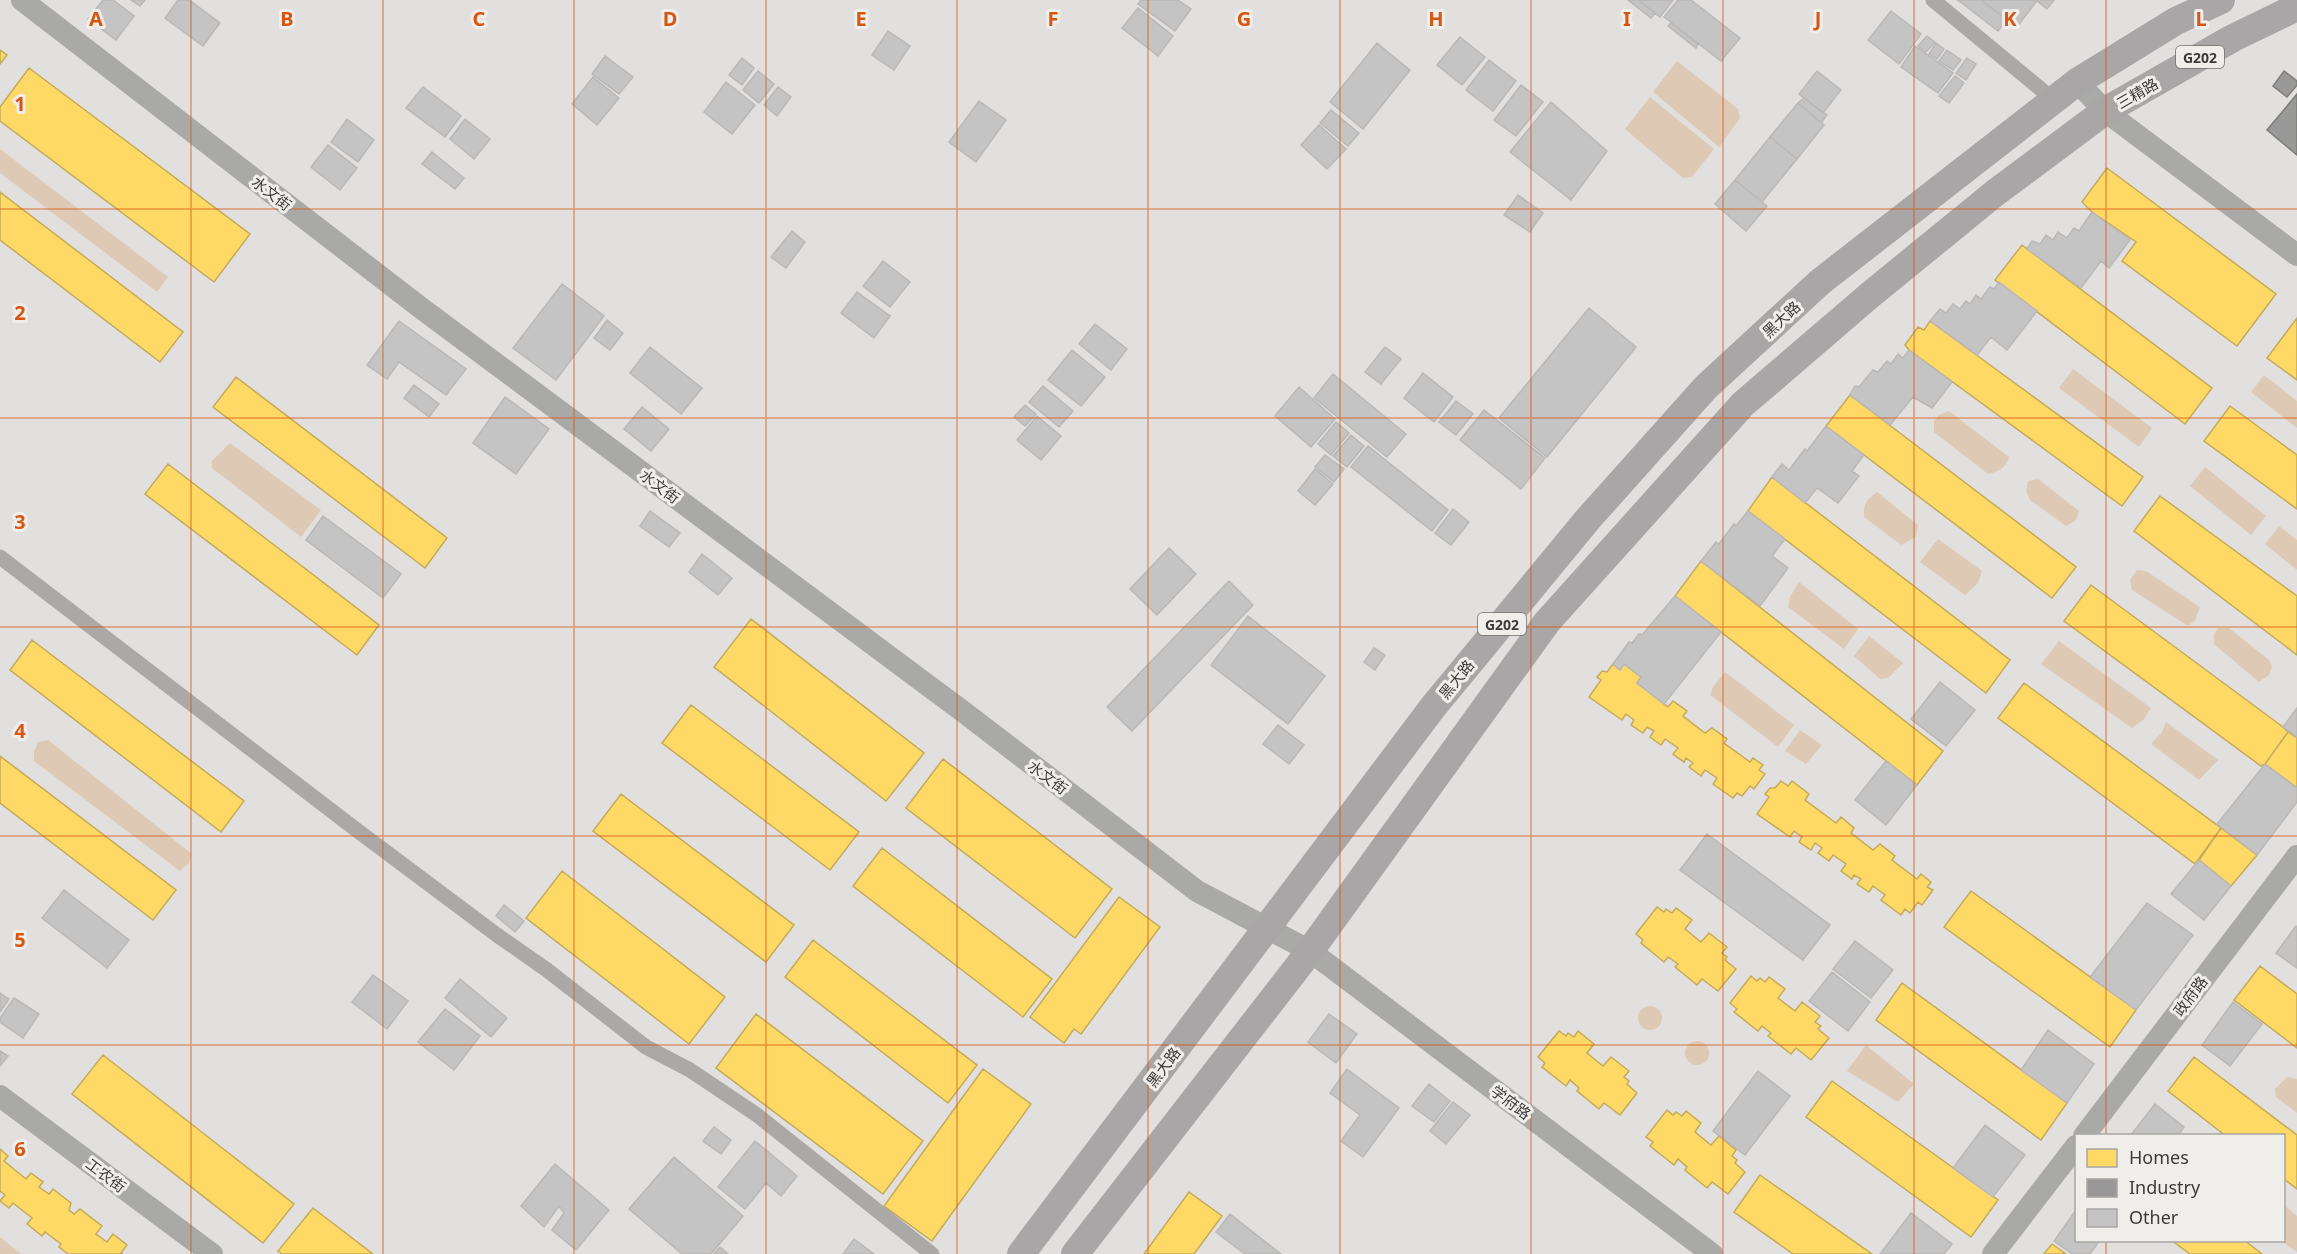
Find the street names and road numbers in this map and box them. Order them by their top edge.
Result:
road number: G202 [2176,46,2224,68]
street label: 三精路 [2113,73,2161,113]
street label: 水文街 [248,171,296,215]
street label: 黑大路 [1758,296,1804,342]
street label: 水文街 [636,464,684,508]
road number: G202 [1478,613,1526,635]
street label: 黑大路 [1434,655,1478,703]
street label: 水文街 [1024,755,1072,799]
street label: 政府路 [2168,972,2212,1020]
street label: 黑大路 [1141,1043,1185,1091]
street label: 学府路 [1487,1080,1535,1124]
street label: 工农街 [82,1153,130,1197]

